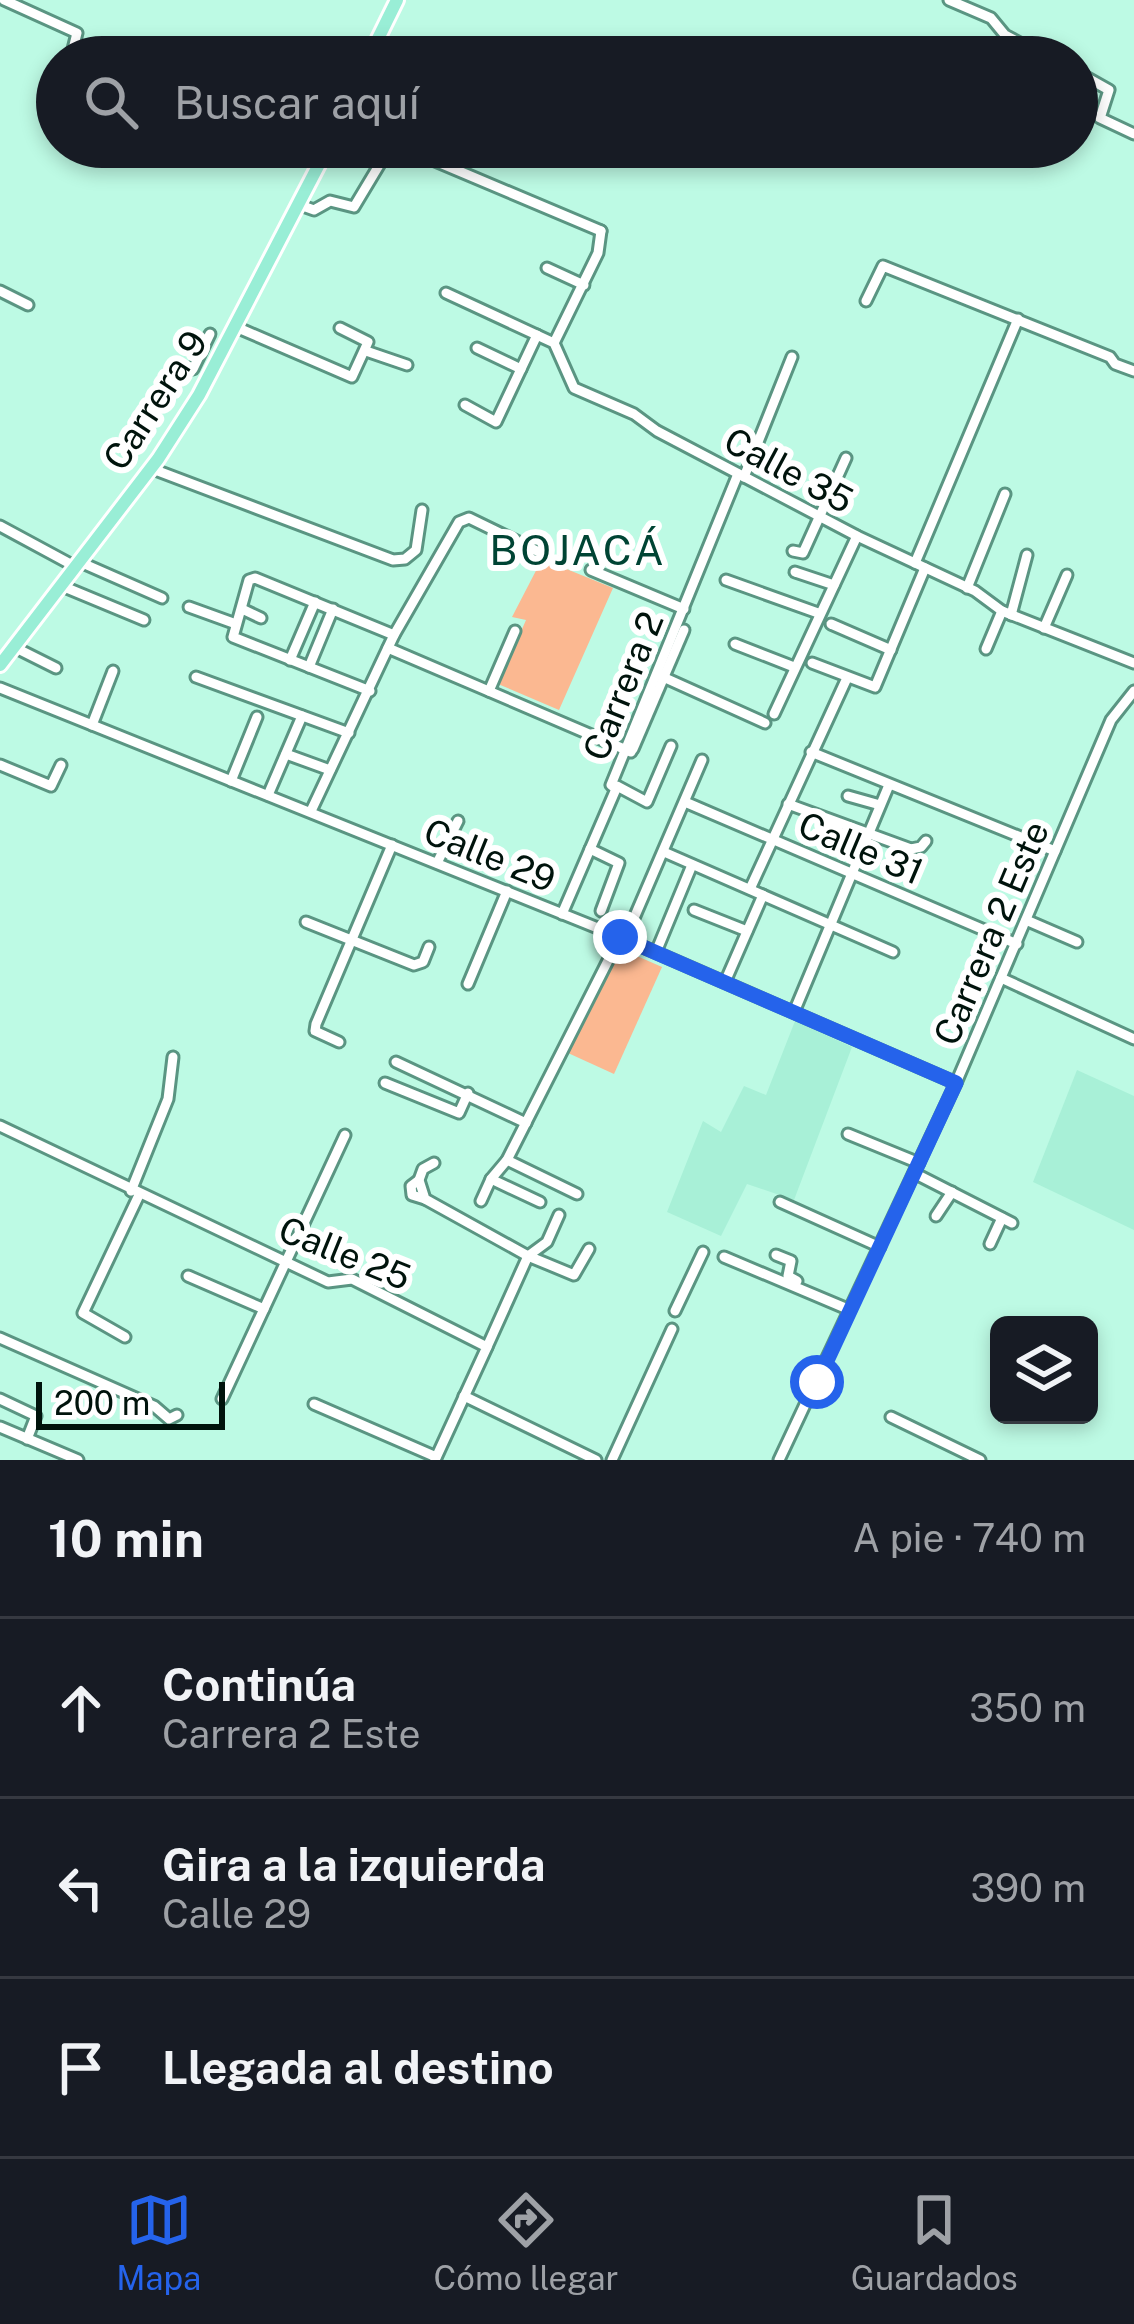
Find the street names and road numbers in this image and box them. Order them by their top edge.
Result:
street label: Carrera 9 [95,323,215,477]
street label: Calle 35 [718,419,860,521]
street label: Carrera 2 [574,606,672,766]
street label: Calle 31 [792,803,930,893]
street label: Calle 29 [418,810,562,900]
street label: Carrera 2 Este [925,815,1057,1051]
street label: Calle 25 [273,1208,417,1298]

